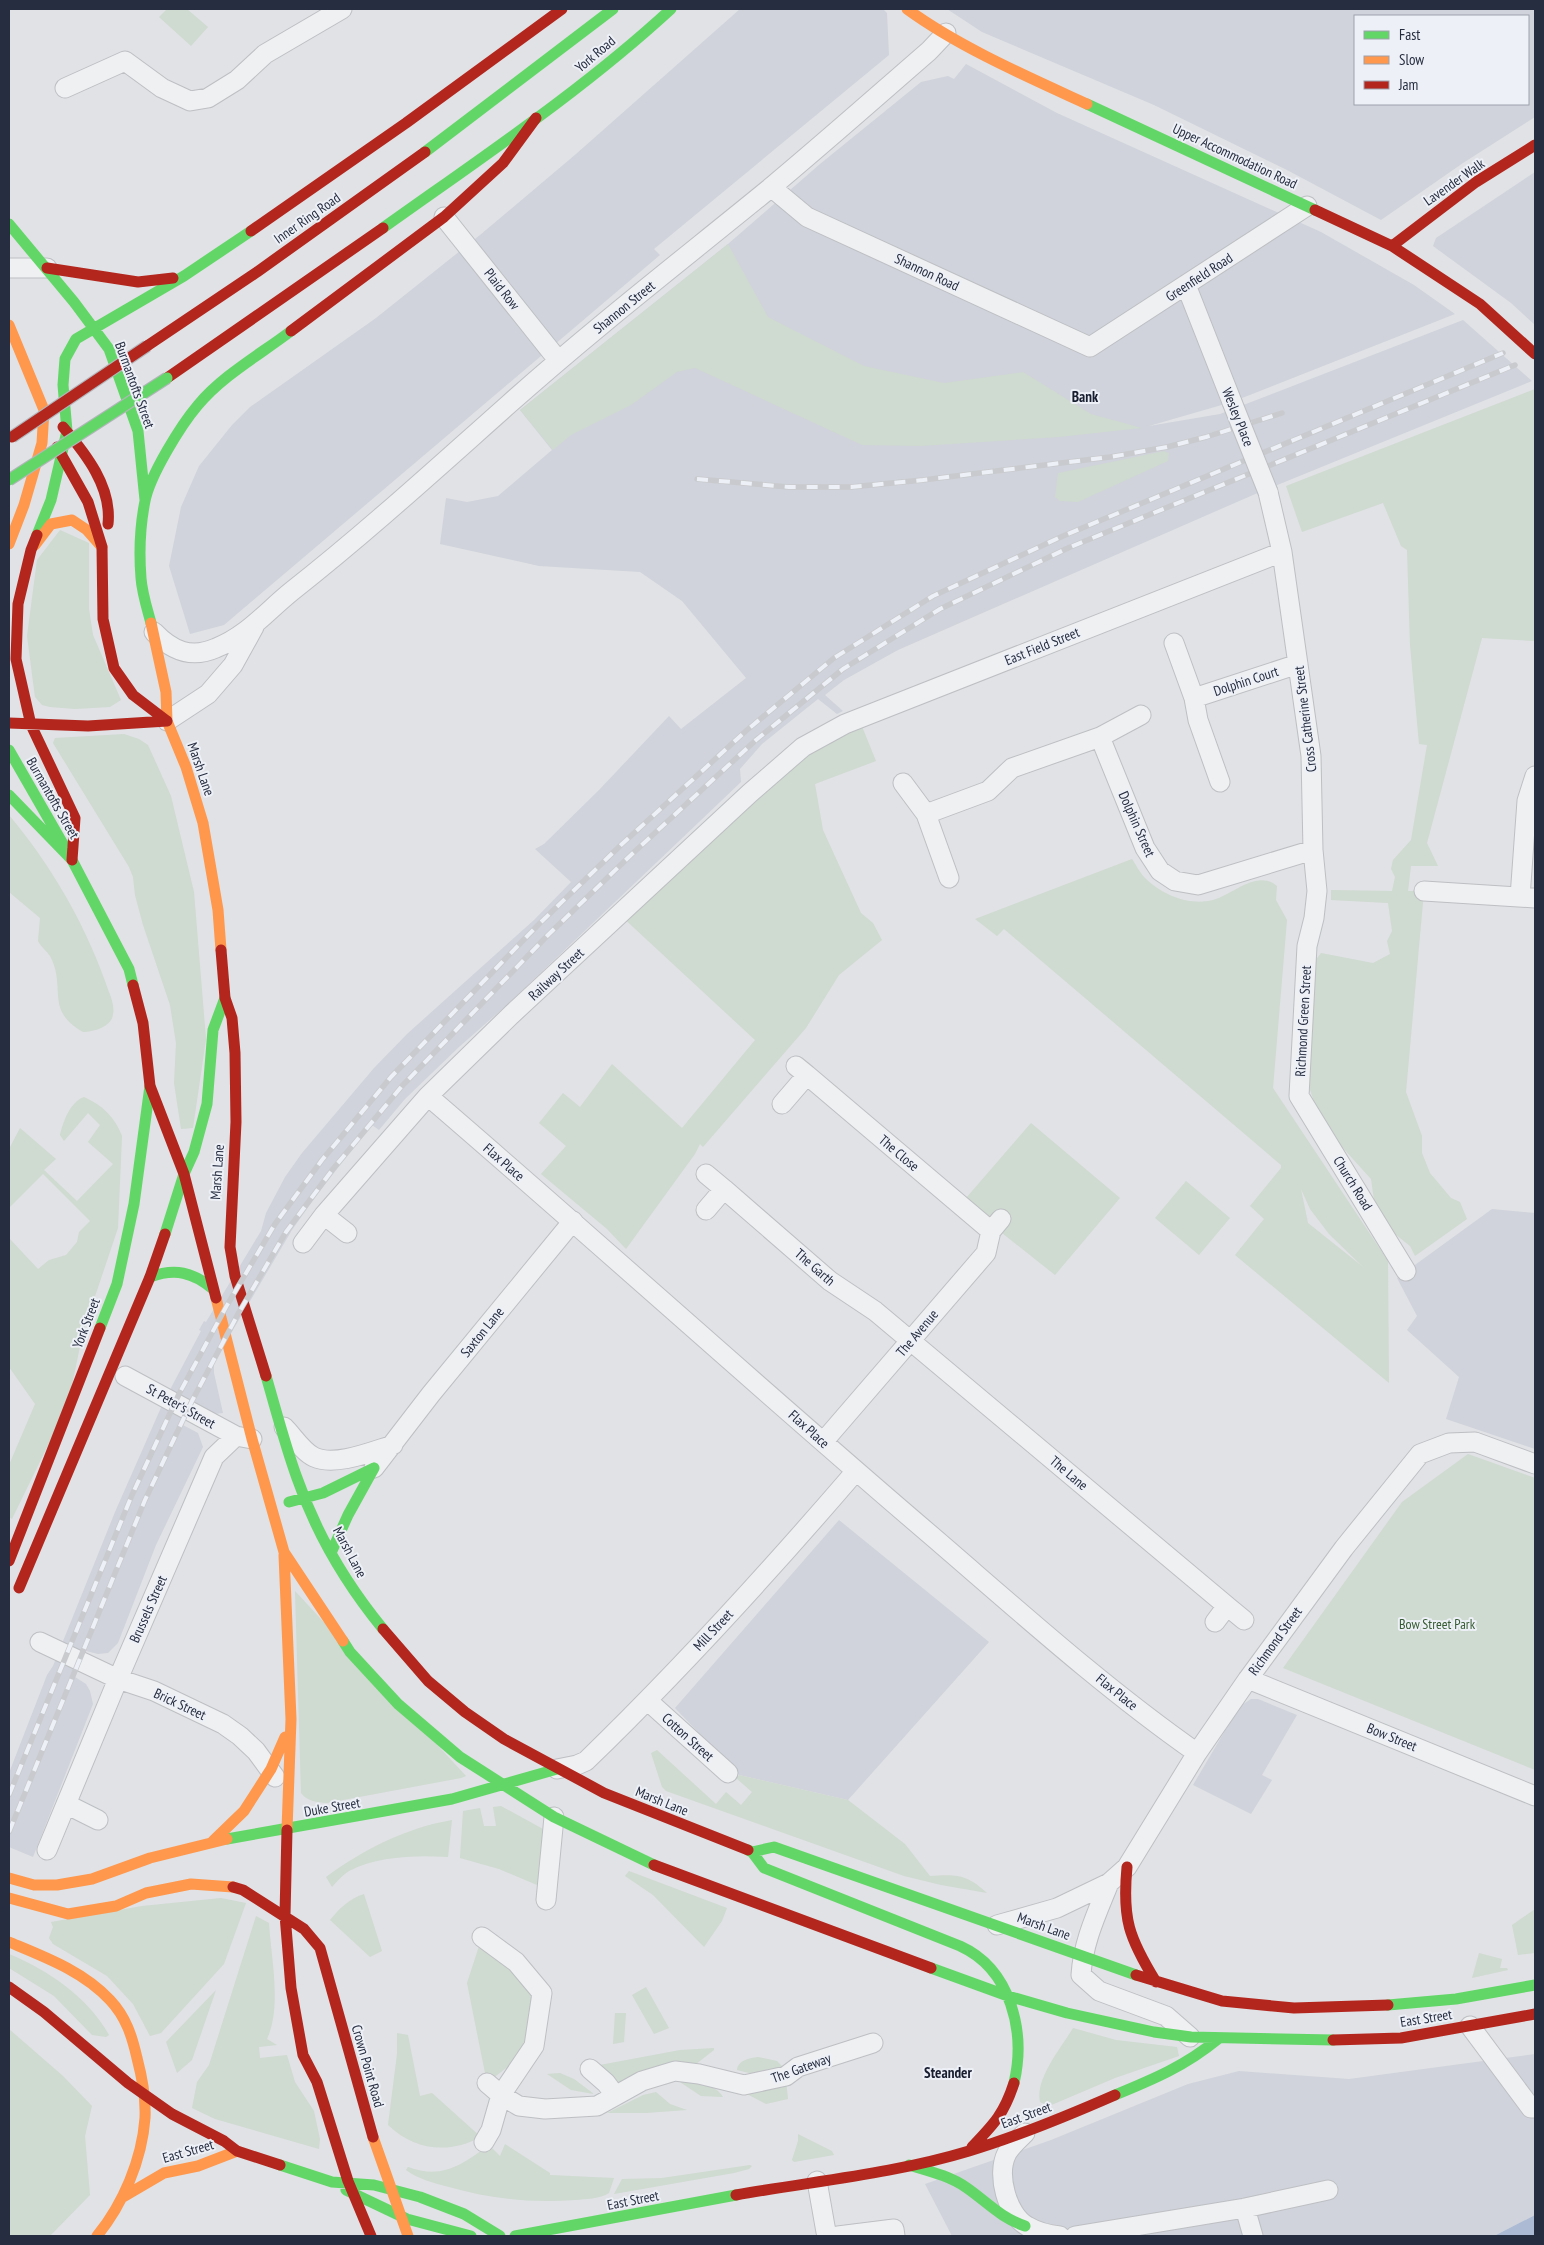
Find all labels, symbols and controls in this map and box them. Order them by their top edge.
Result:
legend [1354,15,1529,105]
text: Fast [1399,25,1420,44]
street label: York Road [571,32,619,76]
text: Slow [1399,50,1424,69]
text: Jam [1398,75,1418,94]
street label: Upper Accommodation Road [1170,119,1300,193]
street label: Lavender Walk [1420,154,1488,210]
street label: Inner Ring Road [270,189,344,247]
street label: Shannon Road [892,249,962,295]
street label: Greenfield Road [1162,249,1236,305]
street label: Plaid Row [480,265,524,314]
street label: Shannon Street [590,277,659,337]
street label: Burmantofts Street [111,339,159,431]
street label: Wesley Place [1218,385,1258,449]
district label: Bank [1072,387,1099,406]
street label: East Field Street [1002,623,1082,669]
street label: Dolphin Court [1211,662,1281,700]
street label: Cross Catherine Street [1290,665,1320,773]
street label: Marsh Lane [183,740,219,798]
street label: Burmantofts Street [22,754,84,842]
street label: Dolphin Street [1115,788,1160,860]
street label: Railway Street [525,944,588,1004]
street label: Richmond Green Street [1291,965,1315,1077]
street label: The Close [875,1131,923,1175]
street label: Flax Place [480,1139,528,1185]
street label: Marsh Lane [206,1144,228,1200]
street label: Church Road [1329,1153,1377,1213]
street label: The Garth [791,1245,839,1289]
street label: York Street [68,1295,104,1351]
street label: Saxton Lane [456,1303,508,1361]
street label: The Avenue [892,1306,942,1360]
street label: St Peter's Street [143,1380,219,1432]
street label: Flax Place [785,1406,833,1452]
street label: The Lane [1046,1452,1092,1494]
street label: Marsh Lane [329,1523,371,1581]
street label: Brussels Street [125,1572,171,1645]
street label: Richmond Street [1244,1603,1306,1679]
street label: Mill Street [689,1605,737,1655]
park label: Bow Street Park [1399,1615,1476,1633]
street label: Flax Place [1092,1670,1142,1714]
street label: Brick Street [151,1684,209,1724]
street label: Cotton Street [658,1709,718,1765]
street label: Bow Street [1364,1719,1420,1755]
street label: Marsh Lane [633,1782,691,1820]
street label: Duke Street [303,1793,362,1821]
street label: Marsh Lane [1015,1908,1073,1944]
street label: East Street [1399,2005,1453,2031]
street label: Crown Point Road [348,2023,388,2109]
street label: The Gateway [769,2049,834,2087]
district label: Steander [924,2063,972,2082]
street label: East Street [998,2098,1054,2132]
street label: East Street [160,2135,216,2167]
street label: East Street [606,2186,660,2214]

